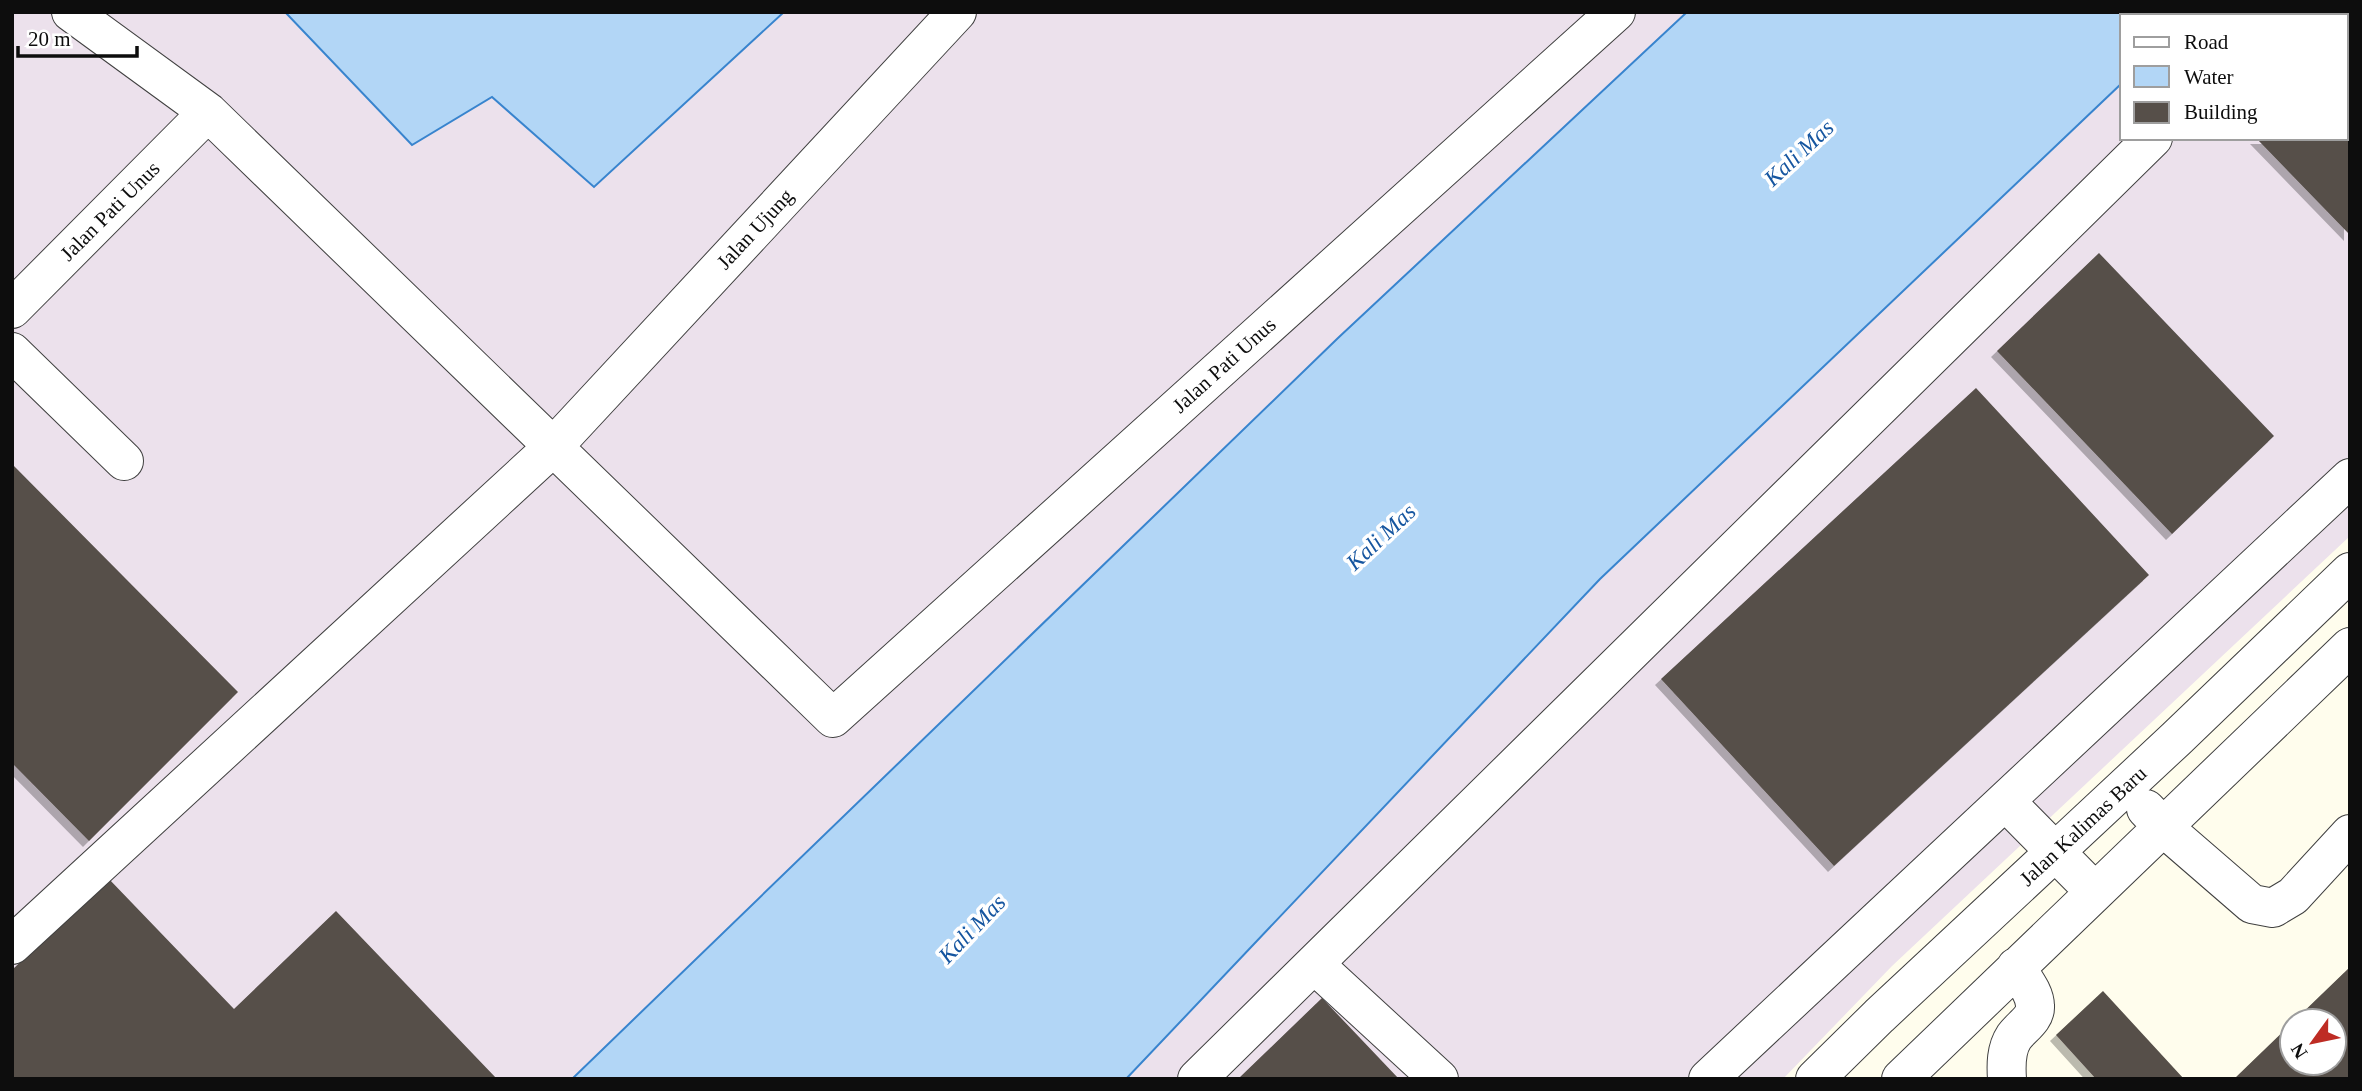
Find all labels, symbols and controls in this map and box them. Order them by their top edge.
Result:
scale bar [18,14,136,58]
legend [2120,14,2348,140]
text: 20 m [28,27,71,51]
text: Road [2184,30,2229,54]
text: Water [2184,65,2234,89]
text: Building [2184,100,2258,124]
water label: Kali Mas [1759,115,1839,192]
street label: Jalan Pati Unus [55,156,165,266]
street label: Jalan Ujung [712,184,799,274]
street label: Jalan Pati Unus [1167,312,1281,418]
water label: Kali Mas [1341,499,1421,576]
street label: Jalan Kalimas Baru [2015,761,2152,891]
water label: Kali Mas [933,890,1011,969]
north arrow [2278,1007,2348,1077]
text: N [2286,1039,2312,1062]

